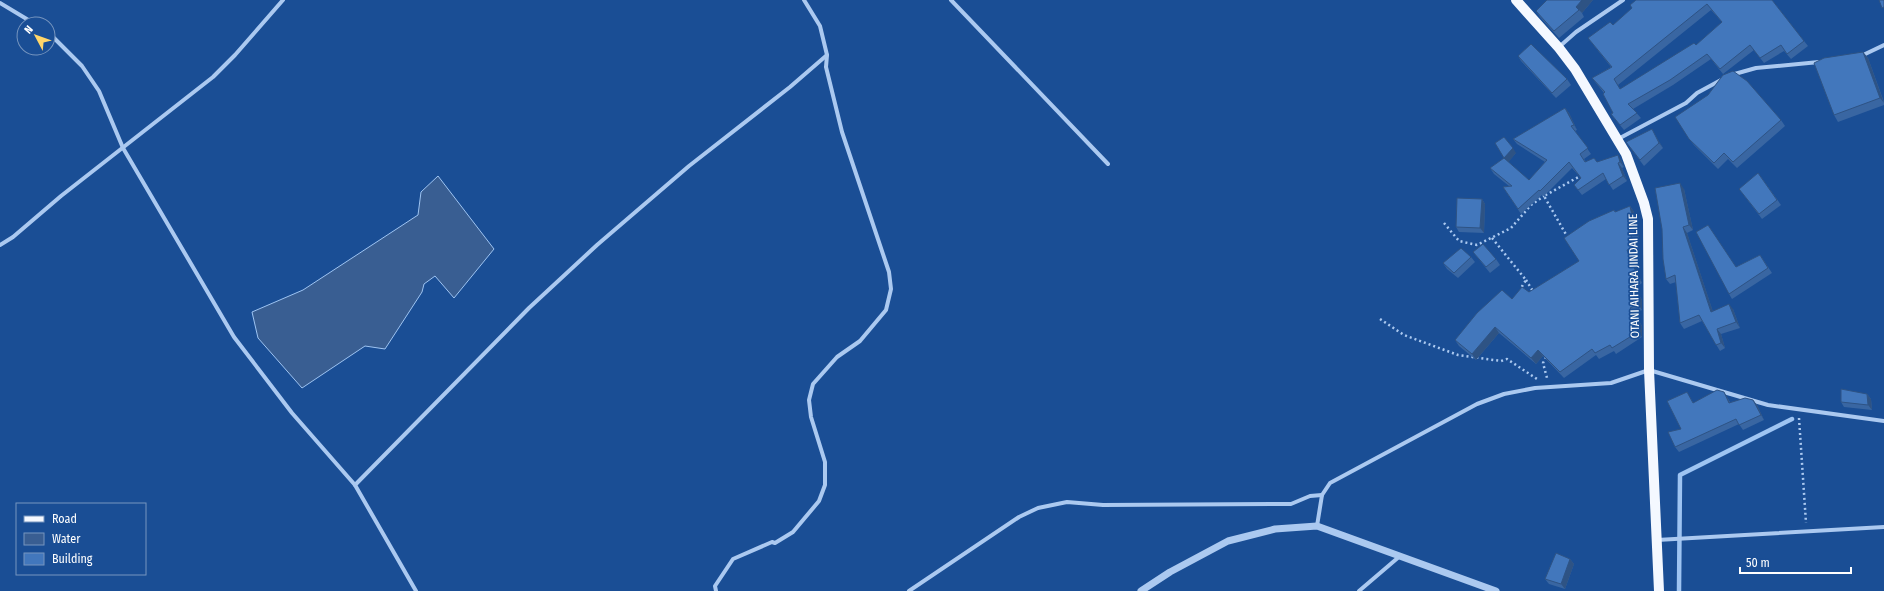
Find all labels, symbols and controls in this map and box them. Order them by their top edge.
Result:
north arrow [16,16,56,56]
text: N [22,23,36,37]
street label: OTANI AIHARA JINDAI LINE [1626,213,1642,338]
legend [16,503,146,575]
text: Road [52,512,77,526]
text: Water [52,532,81,546]
scale bar [1740,549,1851,575]
text: Building [52,552,93,566]
text: 50 m [1746,556,1770,570]

